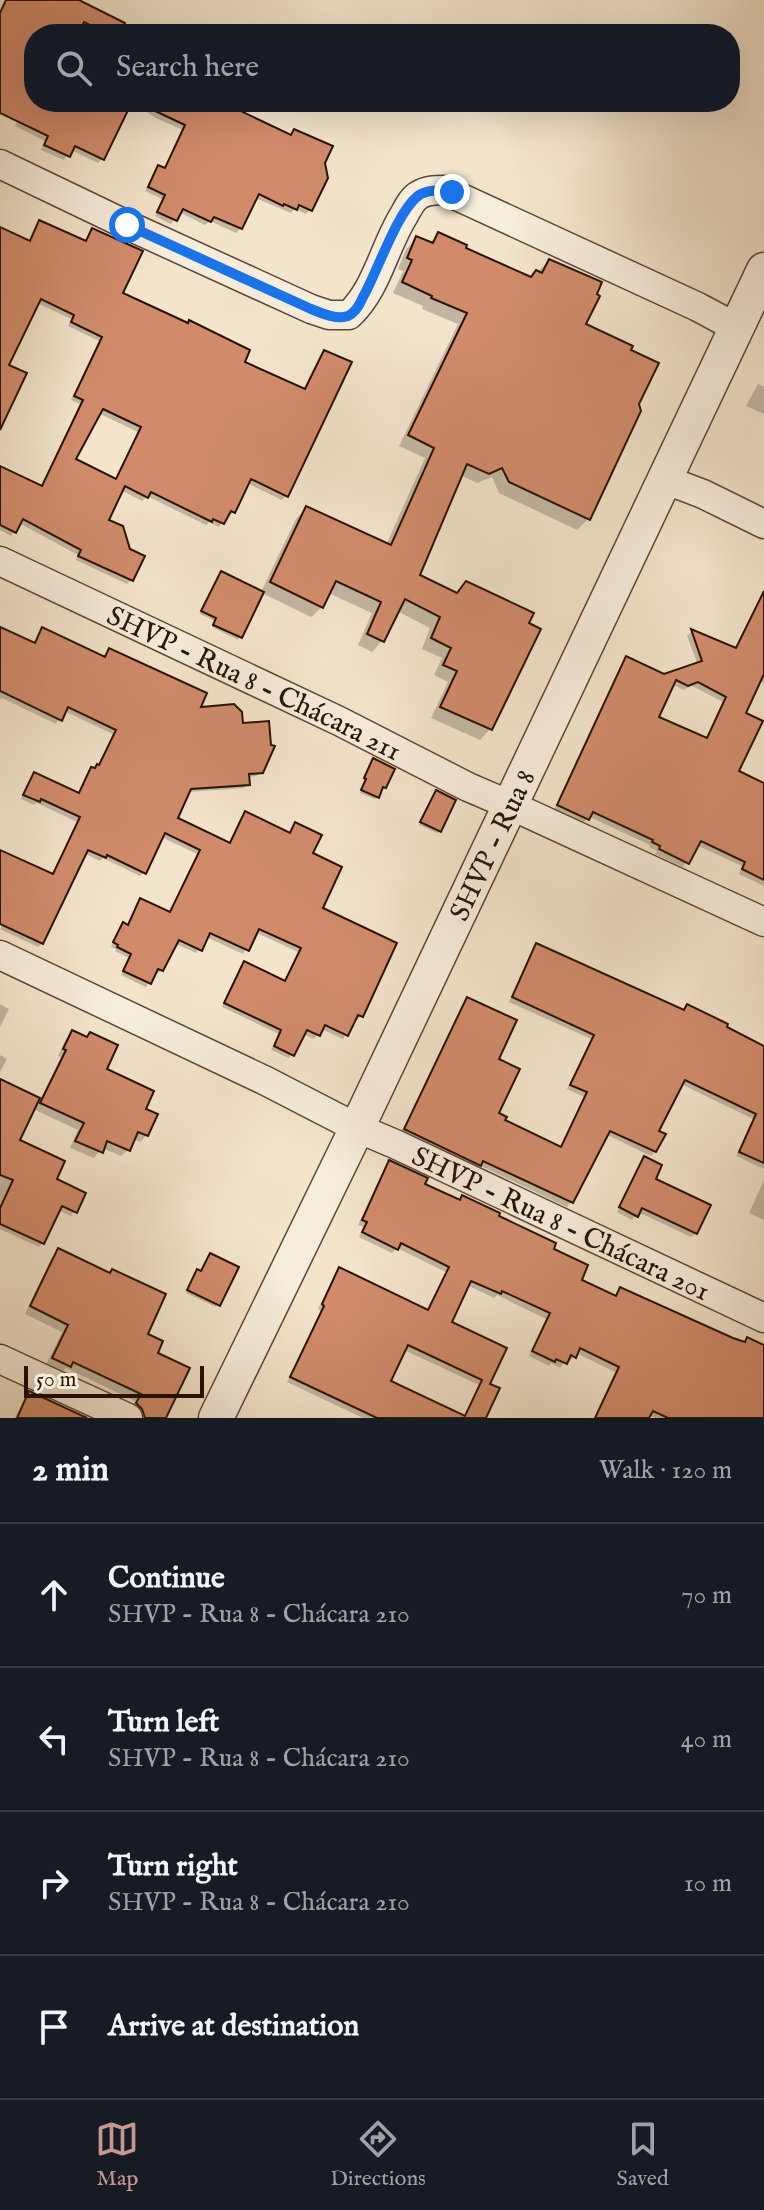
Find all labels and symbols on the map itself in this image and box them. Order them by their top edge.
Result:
route end [434,174,470,210]
route start [109,207,145,243]
street label: SHVP - Rua 8 - Chácara 211 [101,599,407,770]
street label: SHVP - Rua 8 [443,765,544,927]
street label: SHVP - Rua 8 - Chácara 201 [406,1140,715,1310]
scale bar [24,1362,204,1398]

